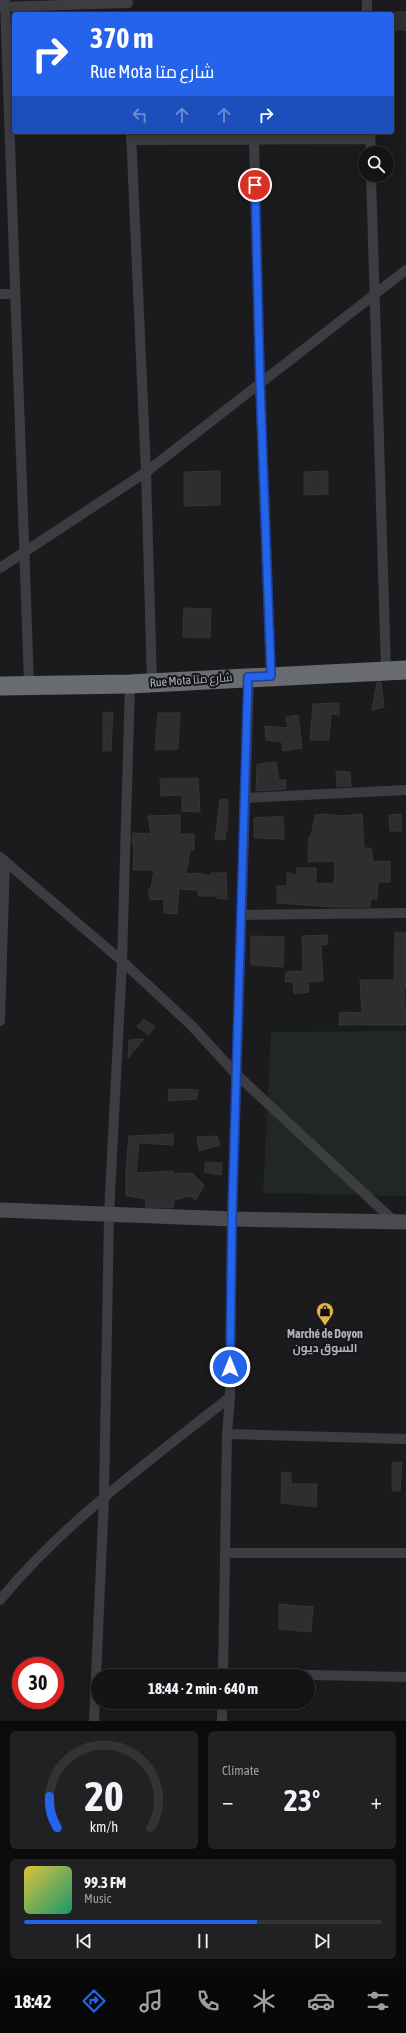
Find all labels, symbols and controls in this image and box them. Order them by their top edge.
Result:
text: 370 m [90,22,153,54]
icon: right [24,28,76,80]
text: Rue Mota شارع متا [90,61,214,82]
icon: left [129,104,151,126]
icon: ahead [171,104,193,126]
icon: ahead [213,104,235,126]
icon: right [255,104,277,126]
map controls [358,146,394,182]
button: search [358,146,394,182]
pin [238,168,272,202]
icon: arrive [244,174,266,196]
street label: Rue Mota شارع متا [149,670,233,691]
shop icon: Marché de Doyon السوق ديون [315,1301,335,1326]
place label: Marché de Doyon السوق ديون [287,1327,363,1356]
position arrow [209,1346,251,1388]
speed limit sign: 30 [12,1657,64,1709]
text: 18:44 · 2 min · 640 m [148,1680,258,1697]
text: Climate [222,1763,259,1778]
text: 20 [84,1772,124,1820]
text: 23° [284,1783,320,1817]
text: − [222,1788,233,1814]
text: + [371,1788,382,1814]
text: km/h [90,1819,118,1835]
text: 99.3 FM [84,1874,126,1891]
text: Music [84,1891,111,1906]
icon: previous [73,1930,95,1952]
icon: pause [192,1930,214,1952]
icon: next [311,1930,333,1952]
icon: directions [80,1987,108,2015]
icon: music [137,1987,165,2015]
icon: phone [194,1987,222,2015]
icon: climate [250,1987,278,2015]
icon: car [307,1987,335,2015]
icon: filters [364,1987,392,2015]
text: 18:42 [14,1991,51,2012]

